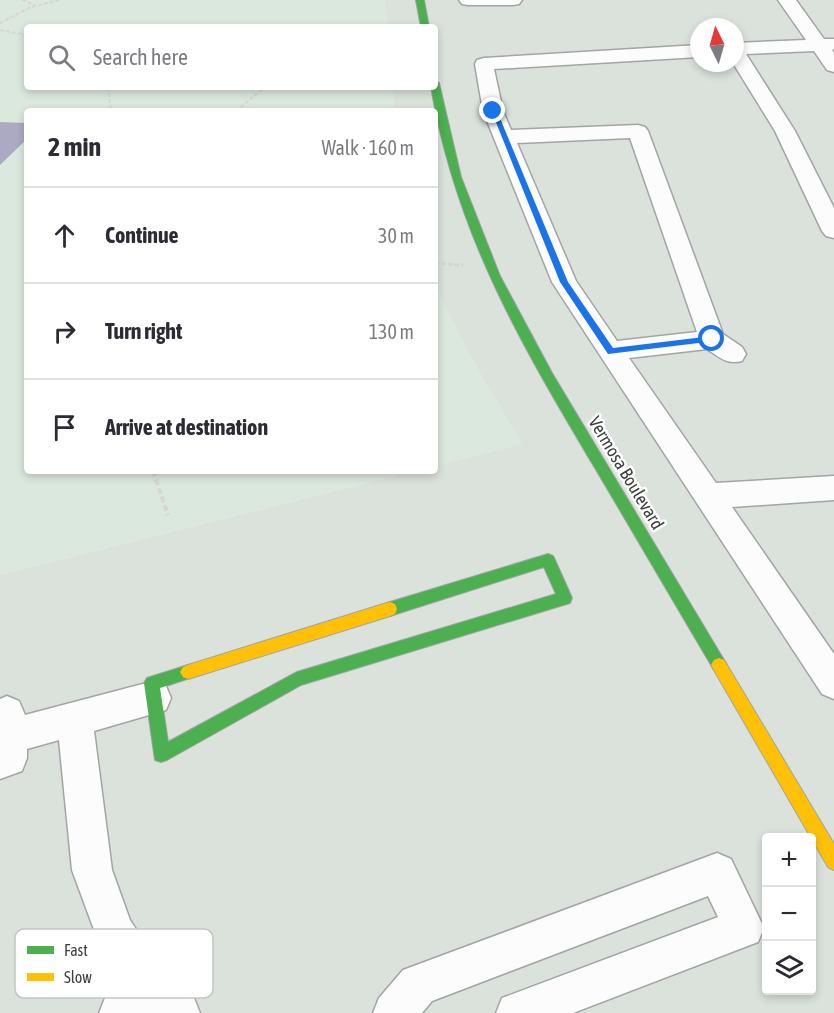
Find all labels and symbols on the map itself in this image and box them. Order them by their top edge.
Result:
north arrow [690,18,744,72]
route end [479,97,505,123]
route start [698,325,724,351]
street label: Vermosa Boulevard [584,412,668,533]
legend [15,929,213,998]
text: Fast [64,941,88,959]
text: Slow [64,968,92,986]

